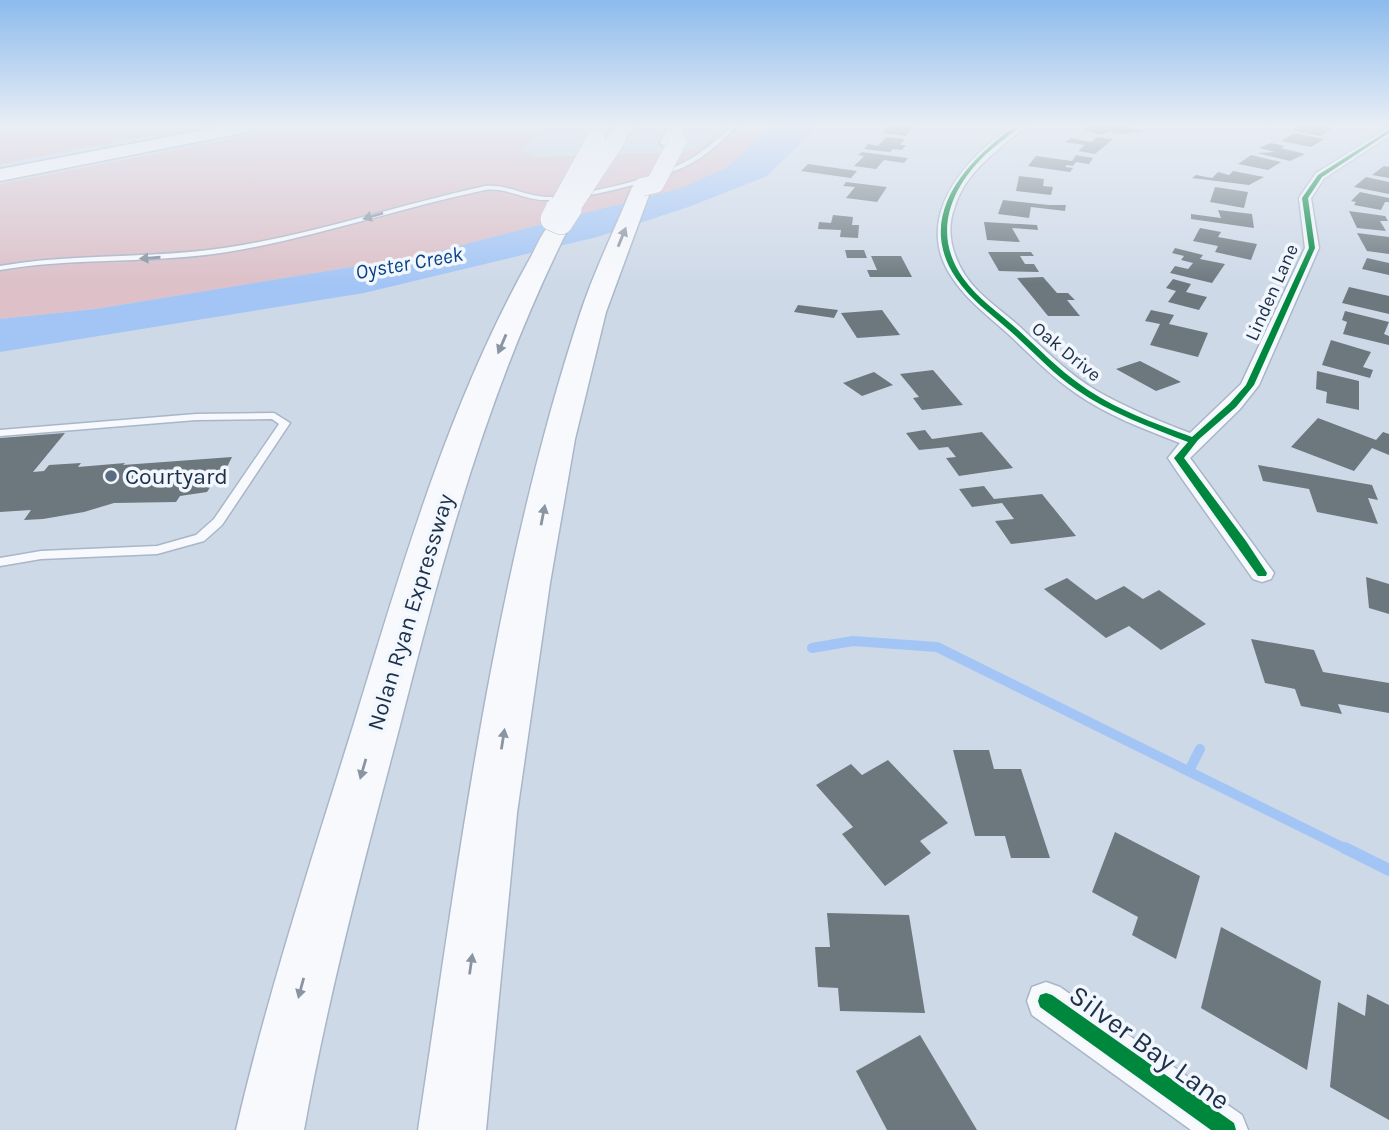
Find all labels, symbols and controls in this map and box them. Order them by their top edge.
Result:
one-way arrow [363,212,384,222]
one-way arrow [617,226,628,247]
street label: Linden Lane [1241,241,1303,344]
water label: Oyster Creek [353,242,465,284]
one-way arrow [139,253,161,264]
street label: Oak Drive [1027,317,1105,386]
one-way arrow [497,334,508,355]
place label: Courtyard [125,463,228,490]
marker: Courtyard [103,468,119,484]
street label: Nolan Ryan Expressway [362,490,459,734]
one-way arrow [538,504,549,526]
one-way arrow [498,728,509,750]
one-way arrow [358,759,368,780]
one-way arrow [466,953,477,975]
one-way arrow [295,977,306,999]
street label: Silver Bay Lane [1063,978,1237,1117]

